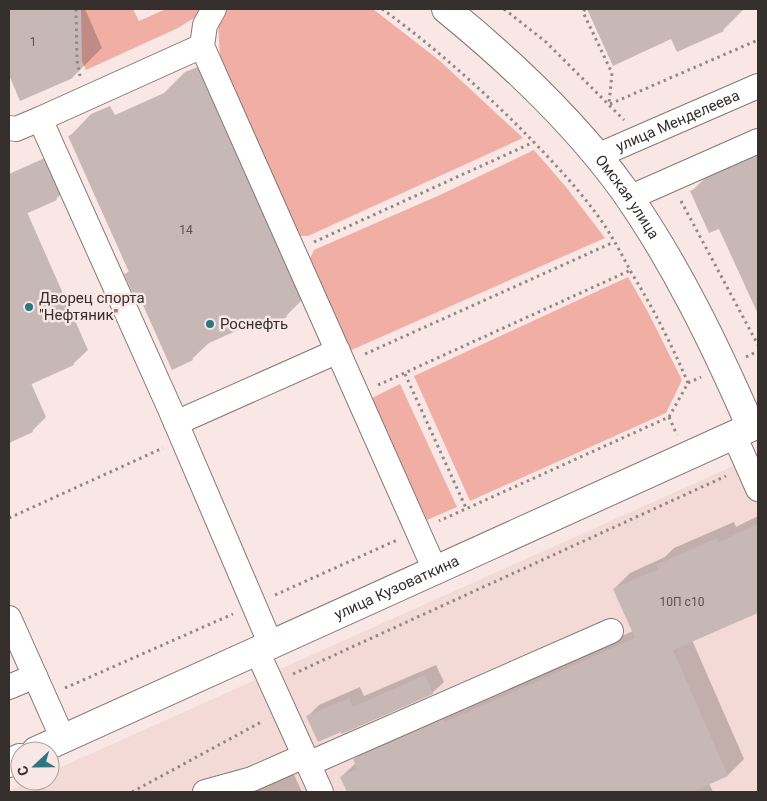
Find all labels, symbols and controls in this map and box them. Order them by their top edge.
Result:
house number: 1 [30,35,36,49]
street label: улица Менделеева [613,86,742,156]
street label: Омская улица [591,151,663,242]
house number: 14 [179,223,193,237]
place label: Дворец спорта "Нефтяник" [39,289,145,324]
marker: Дворец спорта "Нефтяник" [23,301,35,313]
place label: Роснефть [220,315,288,333]
marker: Роснефть [204,318,216,330]
street label: улица Кузоваткина [331,552,462,624]
house number: 10П с10 [660,595,705,609]
north arrow [10,741,60,791]
text: С [14,764,32,778]

